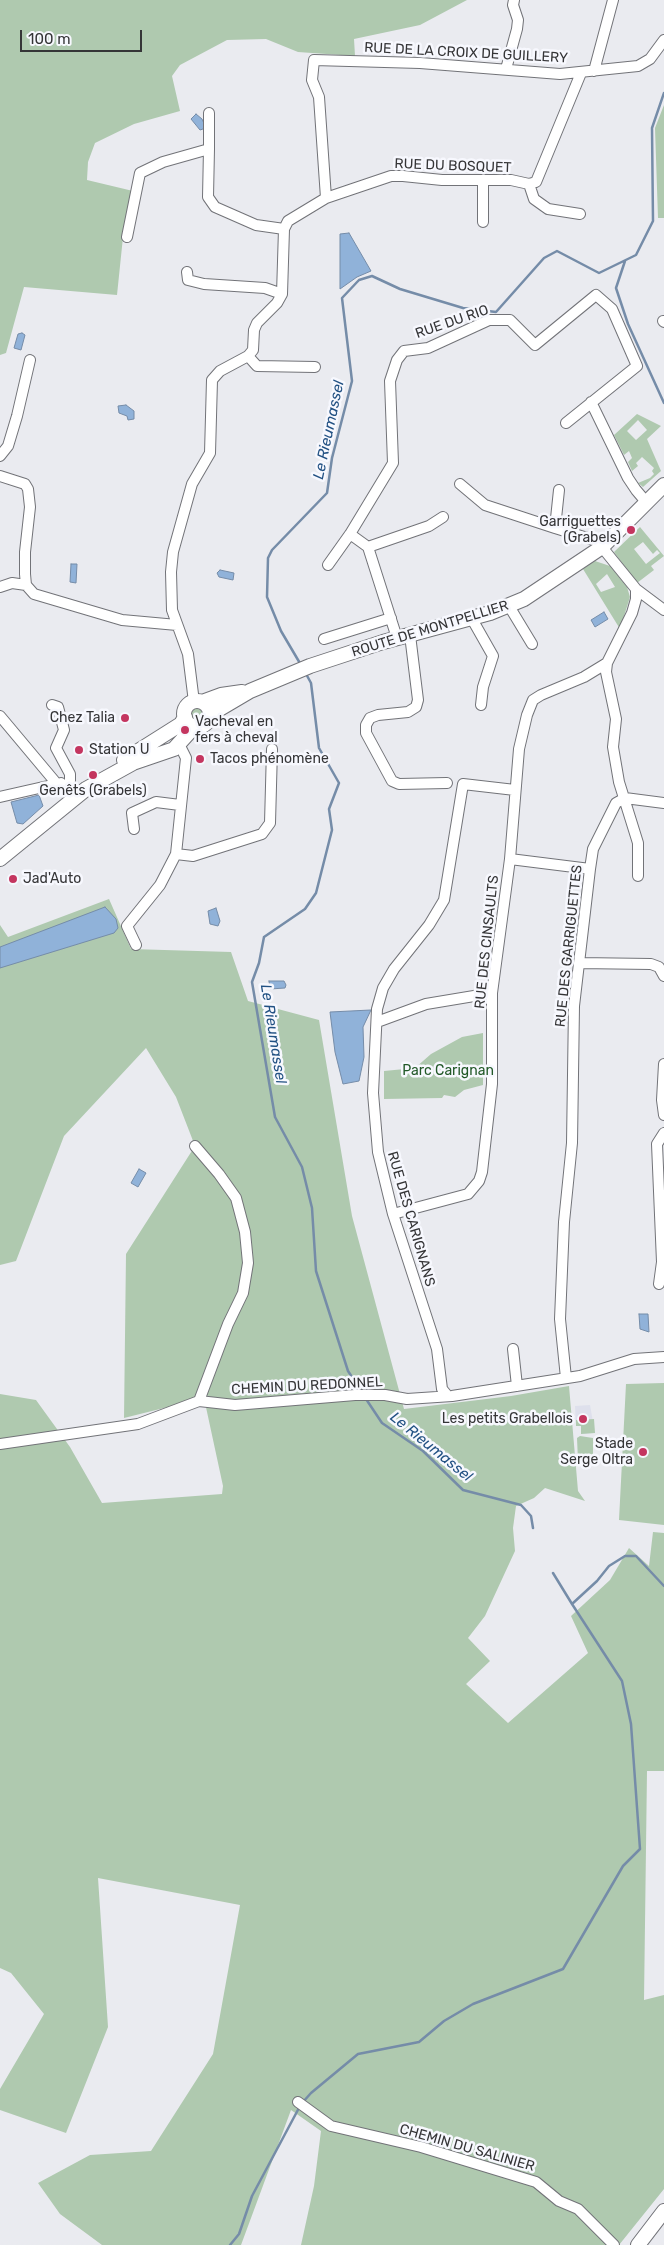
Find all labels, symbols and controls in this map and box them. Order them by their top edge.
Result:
scale bar [22,20,145,52]
text: 100 m [28,30,70,48]
street label: RUE DE LA CROIX DE GUILLERY [364,39,568,67]
street label: RUE DU BOSQUET [394,156,512,176]
street label: RUE DU RIO [413,302,491,342]
water label: Le Rieumassel [310,379,348,481]
place label: Garriguettes (Grabels) [539,514,621,546]
marker: Garriguettes (Grabels) [625,524,637,536]
street label: ROUTE DE MONTPELLIER [350,597,510,661]
place label: Chez Talia [50,710,115,726]
marker: Chez Talia [119,712,131,724]
place label: Vacheval en fers à cheval [195,714,278,746]
marker: Vacheval en fers à cheval [179,724,191,736]
place label: Station U [89,742,149,758]
marker: Station U [73,744,85,756]
place label: Tacos phénomène [210,751,329,767]
marker: Tacos phénomène [194,753,206,765]
marker: Genêts (Grabels) [87,769,99,781]
place label: Genêts (Grabels) [39,783,147,799]
street label: RUE DES GARRIGUETTES [552,864,586,1028]
place label: Jad'Auto [23,871,81,887]
marker: Jad'Auto [7,873,19,885]
street label: RUE DES CINSAULTS [472,874,502,1010]
water label: Le Rieumassel [256,983,290,1085]
park label: Parc Carignan [402,1063,494,1079]
street label: RUE DES CARIGNANS [384,1149,438,1289]
street label: CHEMIN DU REDONNEL [231,1374,383,1398]
water label: Le Rieumassel [386,1408,476,1486]
place label: Les petits Grabellois [442,1411,573,1427]
marker: Les petits Grabellois [577,1413,589,1425]
place label: Stade Serge Oltra [560,1436,633,1468]
marker: Stade Serge Oltra [637,1446,649,1458]
street label: CHEMIN DU SALINIER [398,2121,536,2175]

